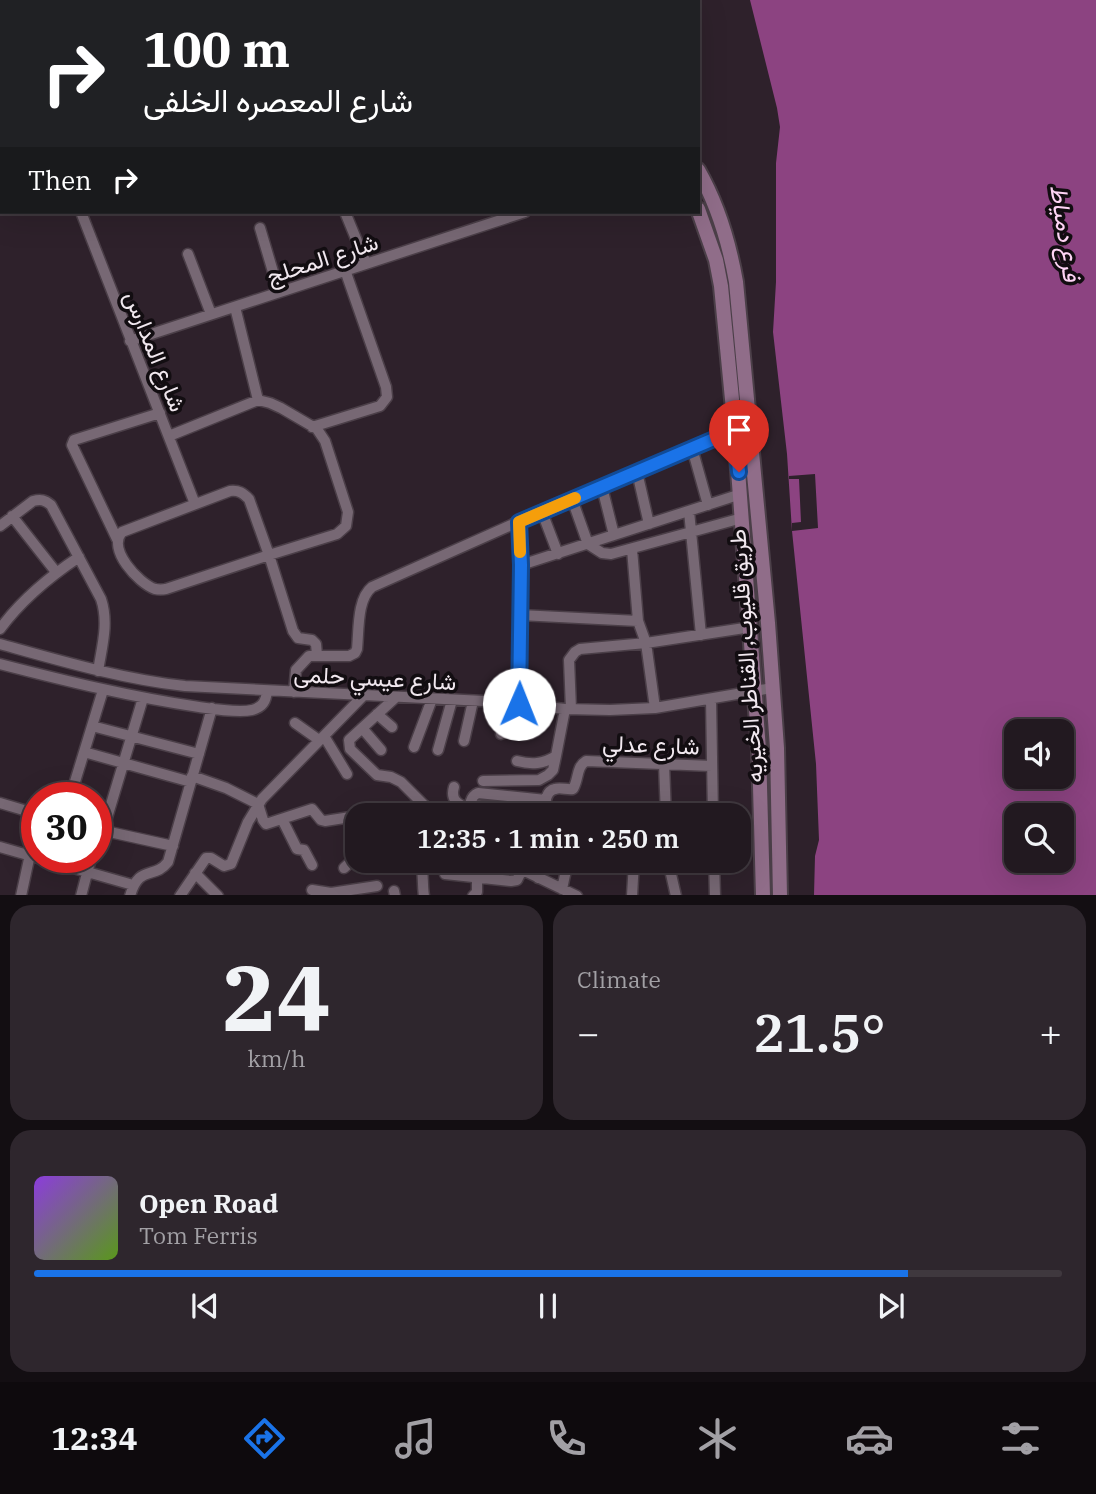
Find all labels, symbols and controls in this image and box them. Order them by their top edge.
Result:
text: 100 m [143,17,290,80]
icon: right [28,28,119,119]
text: شارع المعصره الخلفى [143,79,413,121]
icon: right [106,161,144,199]
text: Then [28,163,92,197]
water label: فرع دمياط [1041,183,1089,285]
street label: شارع المحلج [262,226,382,292]
street label: شارع المدارس [116,286,194,417]
pin [709,400,769,472]
icon: arrive [720,411,758,449]
street label: طريق قليوب, القناطر الخيريه [721,528,770,784]
street label: شارع عيسي حلمى [293,658,457,701]
position arrow [482,667,556,741]
map controls [1004,719,1074,873]
button: sound [1004,719,1074,789]
street label: شارع عدلي [602,727,700,766]
speed limit sign: 30 [21,782,112,873]
button: search [1004,803,1074,873]
text: 12:35 · 1 min · 250 m [417,821,679,855]
text: 24 [222,938,331,1056]
text: Climate [577,964,661,994]
text: 21.5° [753,999,886,1066]
text: − [577,1008,600,1057]
text: + [1039,1008,1062,1057]
text: km/h [247,1043,306,1073]
text: Open Road [139,1186,278,1220]
text: Tom Ferris [139,1220,258,1250]
icon: previous [186,1287,224,1325]
icon: pause [529,1287,567,1325]
icon: next [872,1287,910,1325]
icon: directions [240,1414,289,1463]
icon: music [391,1414,440,1463]
icon: phone [542,1414,591,1463]
icon: climate [693,1414,742,1463]
icon: car [845,1414,894,1463]
icon: filters [996,1414,1045,1463]
text: 12:34 [51,1417,138,1459]

